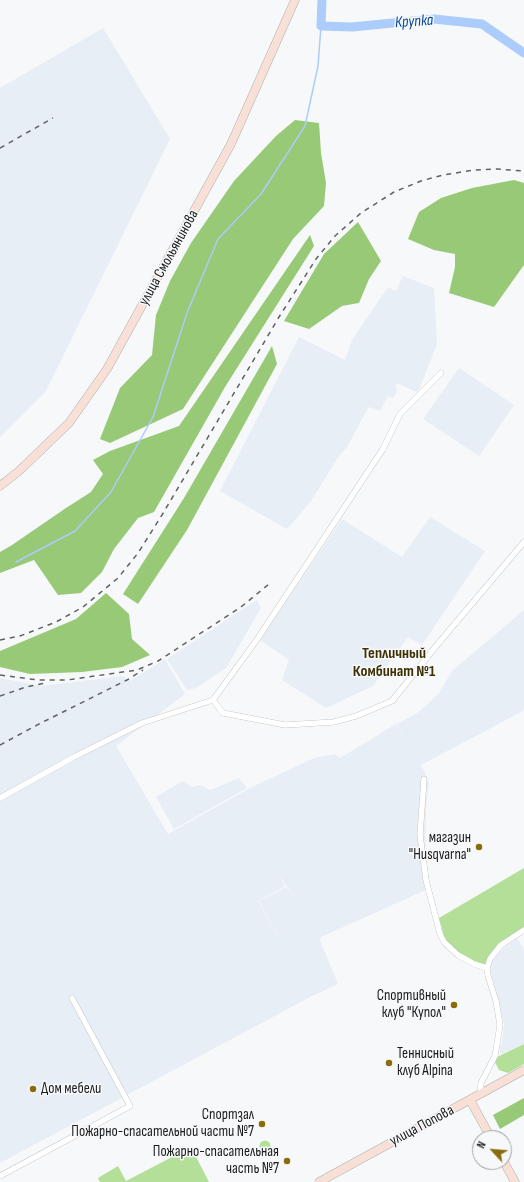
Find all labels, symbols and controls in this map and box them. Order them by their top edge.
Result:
water label: Крупка [394,11,434,33]
street label: улица Смольянинова [135,207,203,309]
district label: Тепличный Комбинат №1 [353,644,435,682]
place label: магазин "Husqvarna" [409,829,471,864]
marker: магазин "Husqvarna" [474,842,484,852]
place label: Спортивный клуб "Купол" [377,987,446,1022]
marker: Спортивный клуб "Купол" [449,1000,459,1010]
place label: Теннисный клуб Alpina [397,1045,454,1080]
marker: Теннисный клуб Alpina [384,1058,394,1068]
place label: Дом мебели [41,1080,101,1098]
marker: Дом мебели [28,1084,38,1094]
street label: улица Попова [387,1102,457,1150]
place label: Спортзал Пожарно-спасательной части №7 [71,1106,254,1141]
marker: Спортзал Пожарно-спасательной части №7 [257,1119,267,1129]
north arrow [472,1130,512,1170]
text: N [475,1139,489,1150]
place label: Пожарно-спасательная часть №7 [153,1143,279,1178]
marker: Пожарно-спасательная часть №7 [282,1156,292,1166]

